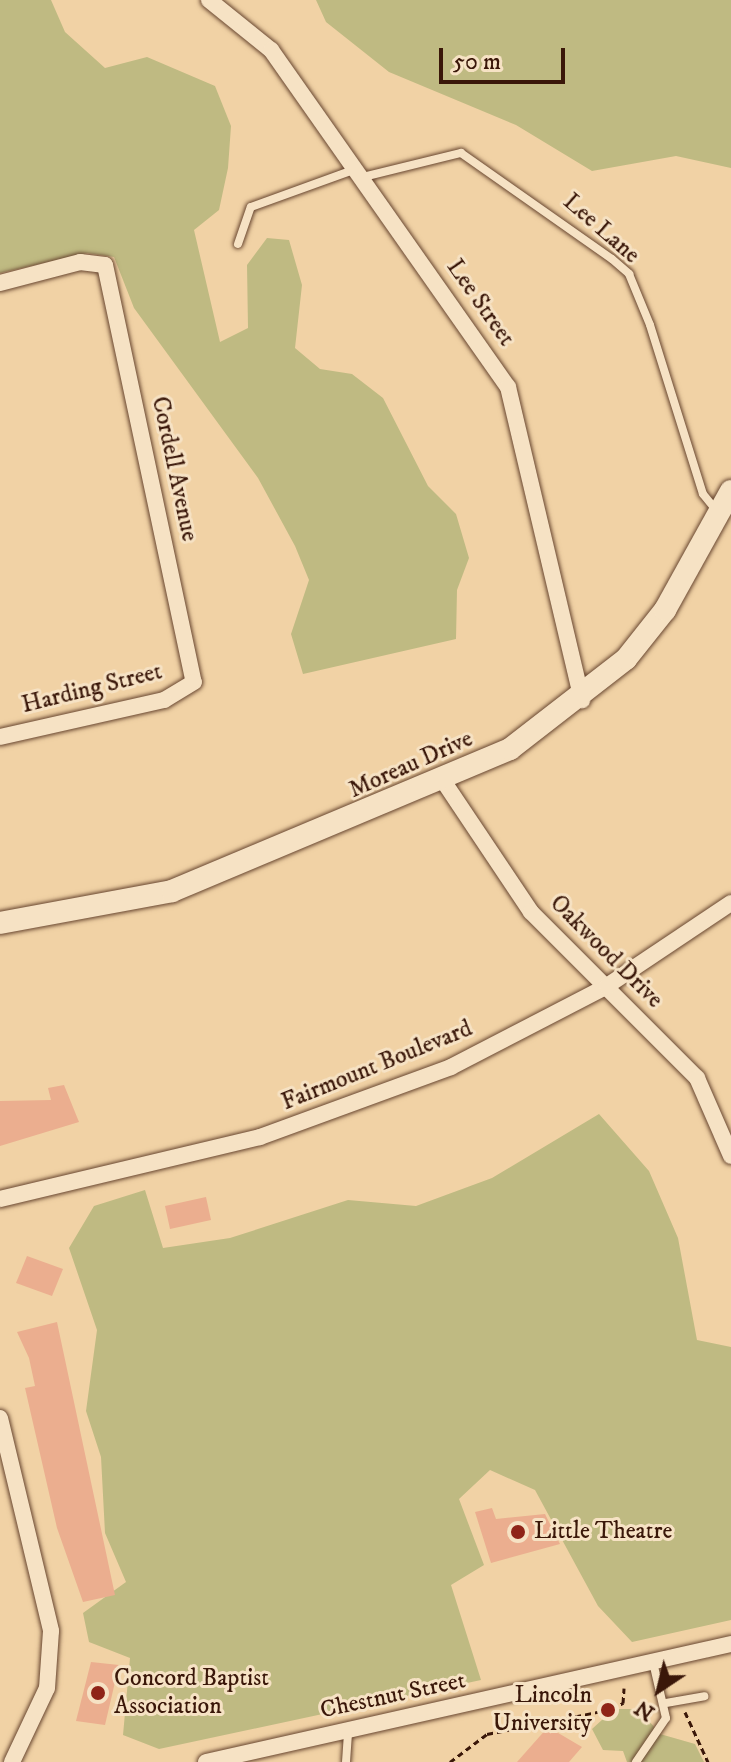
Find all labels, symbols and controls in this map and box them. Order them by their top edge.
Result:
scale bar [443,32,569,82]
text: 50 m [453,47,501,77]
street label: Lee Lane [557,188,645,270]
street label: Lee Street [440,254,520,352]
street label: Cordell Avenue [145,394,203,544]
street label: Harding Street [19,658,165,720]
street label: Moreau Drive [345,725,477,805]
street label: Oakwood Drive [543,889,669,1015]
street label: Fairmount Boulevard [278,1015,476,1117]
place label: Little Theatre [534,1518,672,1546]
marker: Little Theatre [509,1523,527,1541]
north arrow [619,1650,699,1730]
place label: Concord Baptist Association [114,1665,269,1721]
street label: Chestnut Street [318,1667,468,1725]
place label: Lincoln University [493,1682,592,1738]
marker: Concord Baptist Association [89,1684,107,1702]
text: N [630,1694,660,1726]
marker: Lincoln University [599,1701,617,1719]

